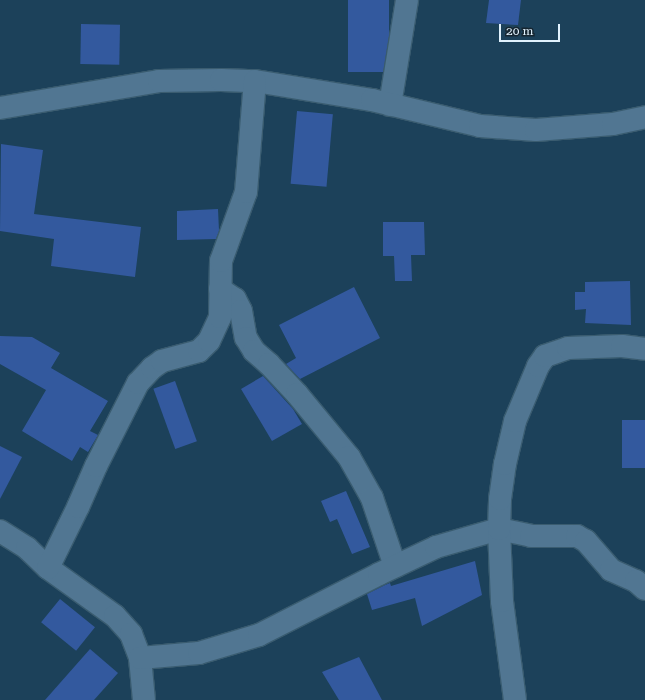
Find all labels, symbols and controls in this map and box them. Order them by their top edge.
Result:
scale bar [501,16,562,42]
text: 20 m [506,24,533,38]

